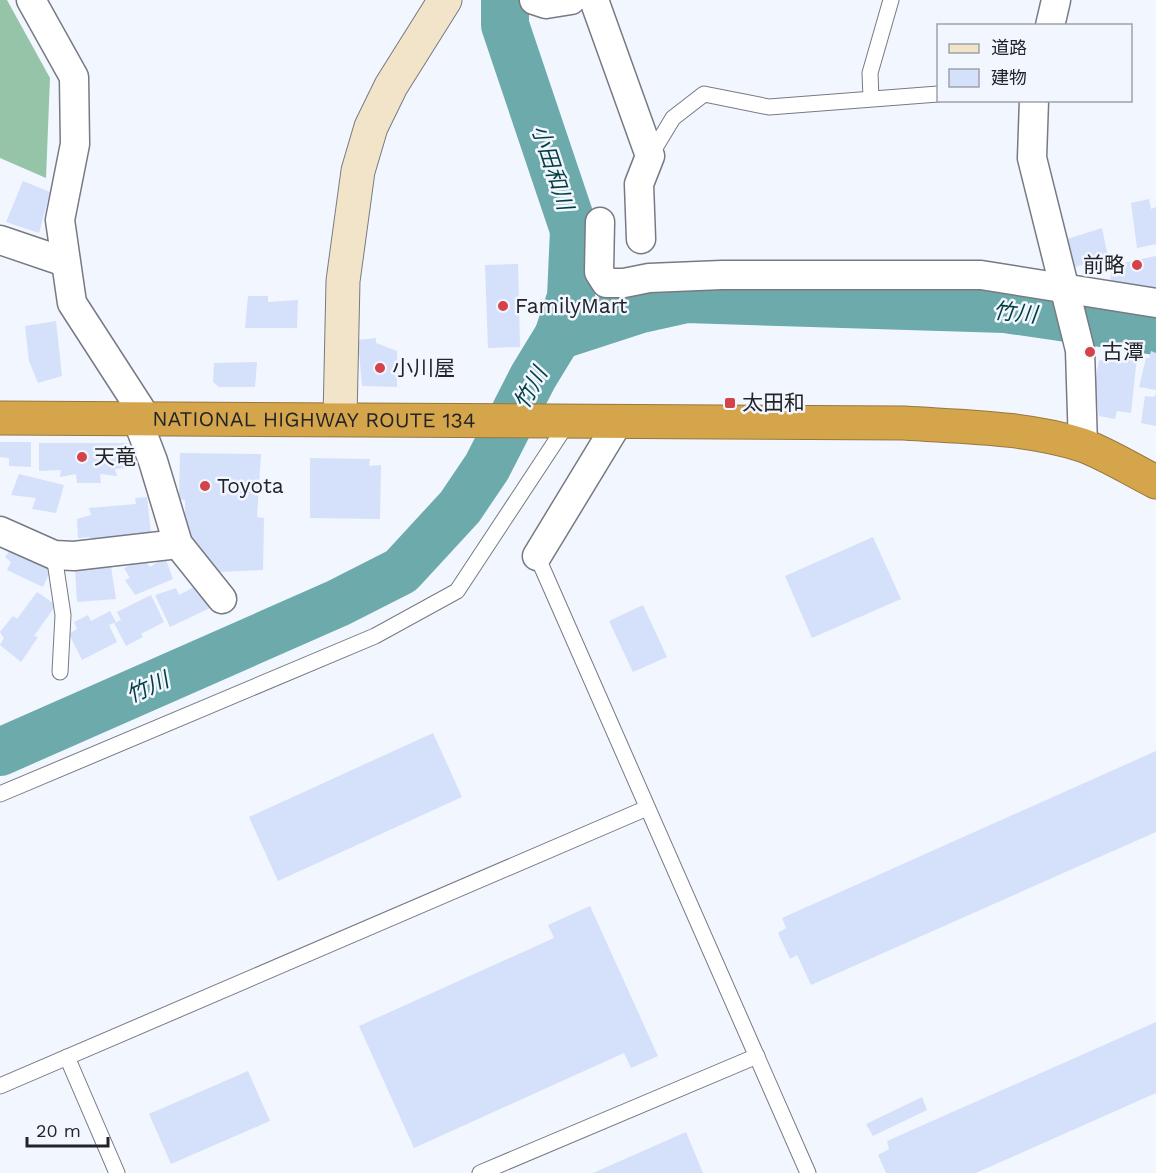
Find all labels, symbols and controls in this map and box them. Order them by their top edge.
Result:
legend [937,24,1132,102]
text: 道路 [991,37,1027,58]
text: 建物 [991,67,1027,88]
water label: 小田和川 [527,121,579,215]
place label: 前略 [1083,252,1125,277]
marker: 前略 [1130,258,1144,272]
place label: FamilyMart [515,293,628,318]
water label: 竹川 [992,298,1040,327]
marker: FamilyMart [496,299,510,313]
place label: 古潭 [1102,339,1144,364]
marker: 古潭 [1083,345,1097,359]
place label: 小川屋 [392,355,455,380]
marker: 小川屋 [373,361,387,375]
water label: 竹川 [509,361,553,414]
place label: 太田和 [742,390,805,415]
marker: 太田和 [723,396,737,410]
street label: NATIONAL HIGHWAY ROUTE 134 [152,406,476,433]
place label: 天竜 [94,444,136,469]
marker: 天竜 [75,450,89,464]
place label: Toyota [217,473,284,498]
marker: Toyota [198,479,212,493]
water label: 竹川 [122,666,174,708]
scale bar [27,1110,108,1148]
text: 20 m [36,1120,81,1141]

